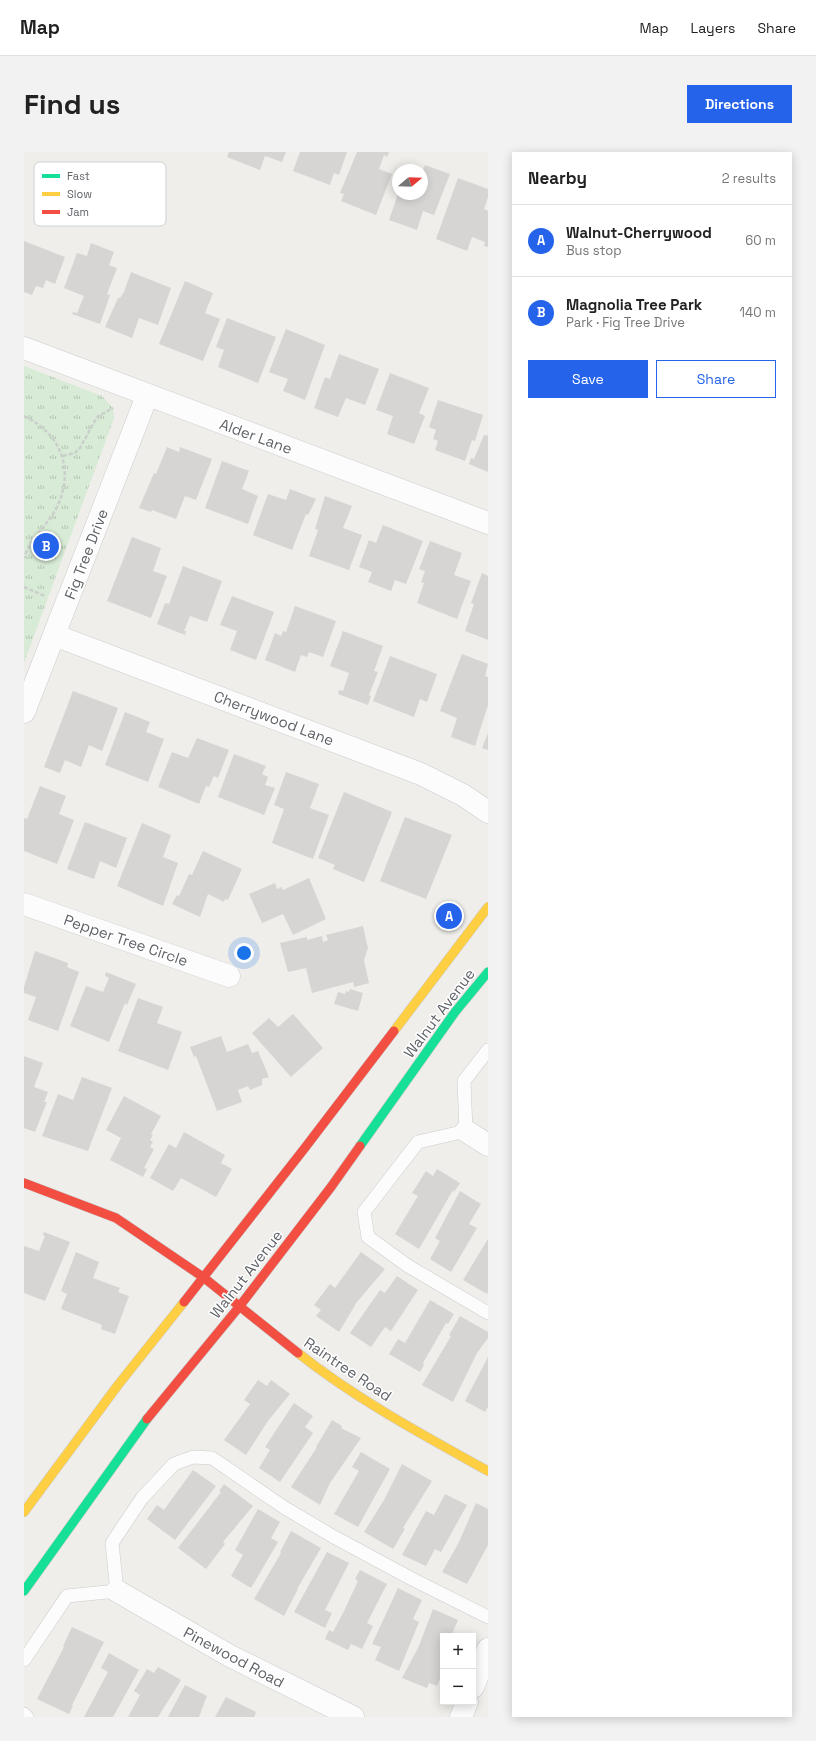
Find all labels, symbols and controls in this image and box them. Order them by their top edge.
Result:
text: Map [20,15,60,40]
text: Map [639,19,669,37]
text: Layers [691,19,735,37]
text: Share [757,19,796,37]
button: Directions [687,85,792,123]
text: Find us [24,86,121,122]
legend [34,162,166,226]
north arrow [392,164,428,200]
text: Nearby [528,167,587,189]
text: Fast [67,169,90,183]
text: 2 results [722,170,776,187]
text: Slow [67,187,92,201]
text: Jam [67,205,89,219]
text: Walnut-Cherrywood [566,223,712,242]
text: A [537,232,545,249]
text: 60 m [745,232,776,249]
text: Bus stop [566,242,622,259]
text: Magnolia Tree Park [566,295,702,314]
text: B [537,304,545,321]
text: 140 m [740,304,776,321]
text: Park · Fig Tree Drive [566,314,685,331]
button: Save [528,360,648,398]
button: Share [656,360,776,398]
street label: Alder Lane [217,414,295,458]
street label: Fig Tree Drive [60,506,112,602]
pin: B [33,531,59,561]
street label: Cherrywood Lane [211,686,337,750]
pin: A [436,901,462,931]
street label: Pepper Tree Circle [62,910,191,970]
your location [234,943,254,963]
street label: Walnut Avenue [399,964,479,1061]
street label: Walnut Avenue [206,1226,287,1322]
street label: Raintree Road [301,1333,395,1405]
street label: Pinewood Road [180,1622,288,1692]
map controls [440,1633,476,1705]
button: + [440,1633,476,1669]
button: − [440,1669,476,1705]

